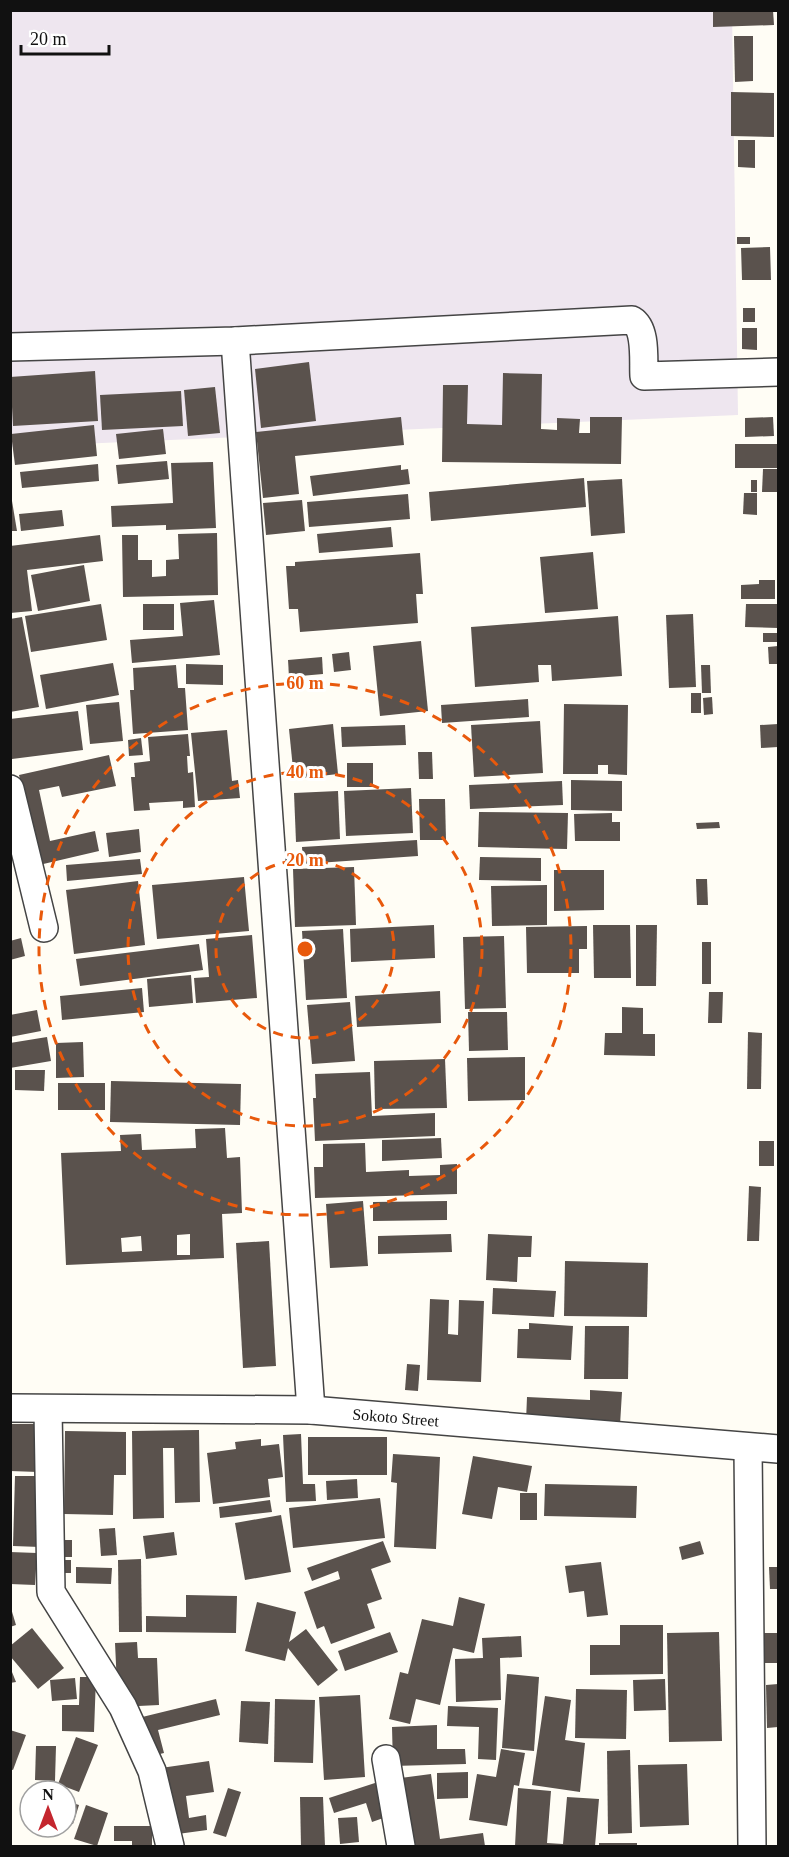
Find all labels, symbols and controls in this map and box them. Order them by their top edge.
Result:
scale bar [21,18,110,56]
text: 20 m [30,29,67,49]
text: 60 m [286,673,324,693]
text: 40 m [286,762,324,782]
text: 20 m [286,850,324,870]
centre of rings [295,939,315,959]
street label: Sokoto Street [352,1405,440,1430]
north arrow [18,1779,78,1839]
text: N [42,1786,54,1803]

